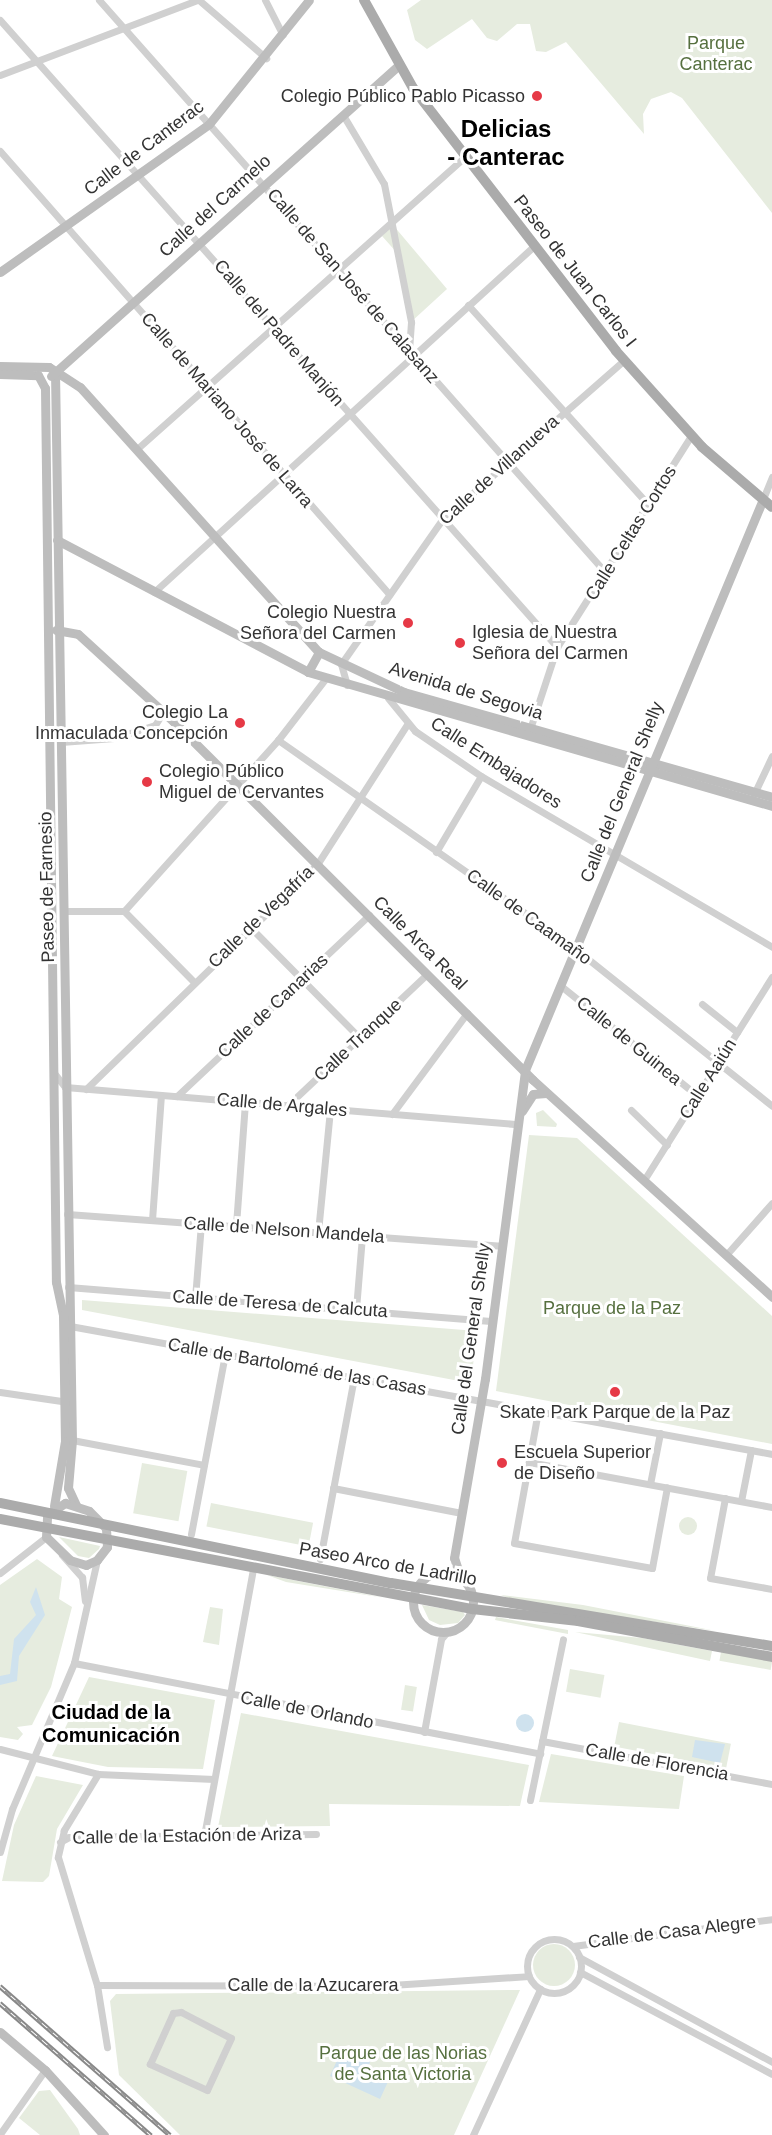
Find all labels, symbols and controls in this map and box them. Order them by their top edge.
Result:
park label: Parque Canterac [679,33,753,76]
place label: Colegio Público Pablo Picasso [281,85,525,107]
marker: Colegio Público Pablo Picasso [530,89,544,103]
street label: Calle de Canterac [80,96,208,200]
district label: Delicias - Canterac [447,115,565,171]
street label: Calle del Carmelo [155,150,275,262]
street label: Calle de San José de Calasanz [262,184,444,388]
street label: Paseo de Juan Carlos I [509,191,641,351]
street label: Calle del Padre Manjón [209,255,349,411]
street label: Calle de Mariano José de Larra [136,308,318,512]
street label: Calle de Villanueva [435,411,563,529]
street label: Calle Celtas Cortos [581,462,681,604]
place label: Colegio Nuestra Señora del Carmen [240,602,396,644]
marker: Colegio Nuestra Señora del Carmen [401,616,415,630]
place label: Iglesia de Nuestra Señora del Carmen [472,622,628,664]
marker: Iglesia de Nuestra Señora del Carmen [453,636,467,650]
street label: Avenida de Segovia [386,657,546,725]
street label: Calle del General Shelly [576,698,668,886]
place label: Colegio La Inmaculada Concepción [35,702,228,744]
street label: Calle Embajadores [426,713,566,813]
marker: Colegio La Inmaculada Concepción [233,716,247,730]
place label: Colegio Público Miguel de Cervantes [159,761,324,804]
marker: Colegio Público Miguel de Cervantes [140,775,154,789]
street label: Paseo de Farnesio [35,811,59,963]
street label: Calle de Vegafría [204,861,318,973]
street label: Calle de Caamaño [462,864,596,970]
street label: Calle Arca Real [368,891,472,995]
street label: Calle de Canarias [213,949,333,1063]
street label: Calle de Guinea [572,992,686,1090]
street label: Calle Tranque [310,994,406,1086]
street label: Calle Aaiún [674,1034,742,1124]
street label: Calle de Argales [215,1088,349,1122]
street label: Calle de Nelson Mandela [183,1212,385,1248]
street label: Calle del General Shelly [447,1242,495,1436]
street label: Calle de Teresa de Calcuta [171,1286,389,1322]
park label: Parque de la Paz [543,1297,681,1319]
street label: Calle de Bartolomé de las Casas [166,1334,428,1400]
marker: Skate Park Parque de la Paz [608,1385,622,1399]
place label: Skate Park Parque de la Paz [499,1401,731,1423]
place label: Escuela Superior de Diseño [514,1442,651,1484]
marker: Escuela Superior de Diseño [495,1456,509,1470]
street label: Paseo Arco de Ladrillo [297,1538,479,1590]
street label: Calle de Orlando [239,1687,375,1733]
district label: Ciudad de la Comunicación [42,1701,180,1748]
street label: Calle de Florencia [584,1739,730,1785]
street label: Calle de la Estación de Ariza [72,1823,302,1849]
street label: Calle de Casa Alegre [586,1911,758,1953]
street label: Calle de la Azucarera [227,1974,399,1996]
park label: Parque de las Norias de Santa Victoria [319,2043,487,2086]

